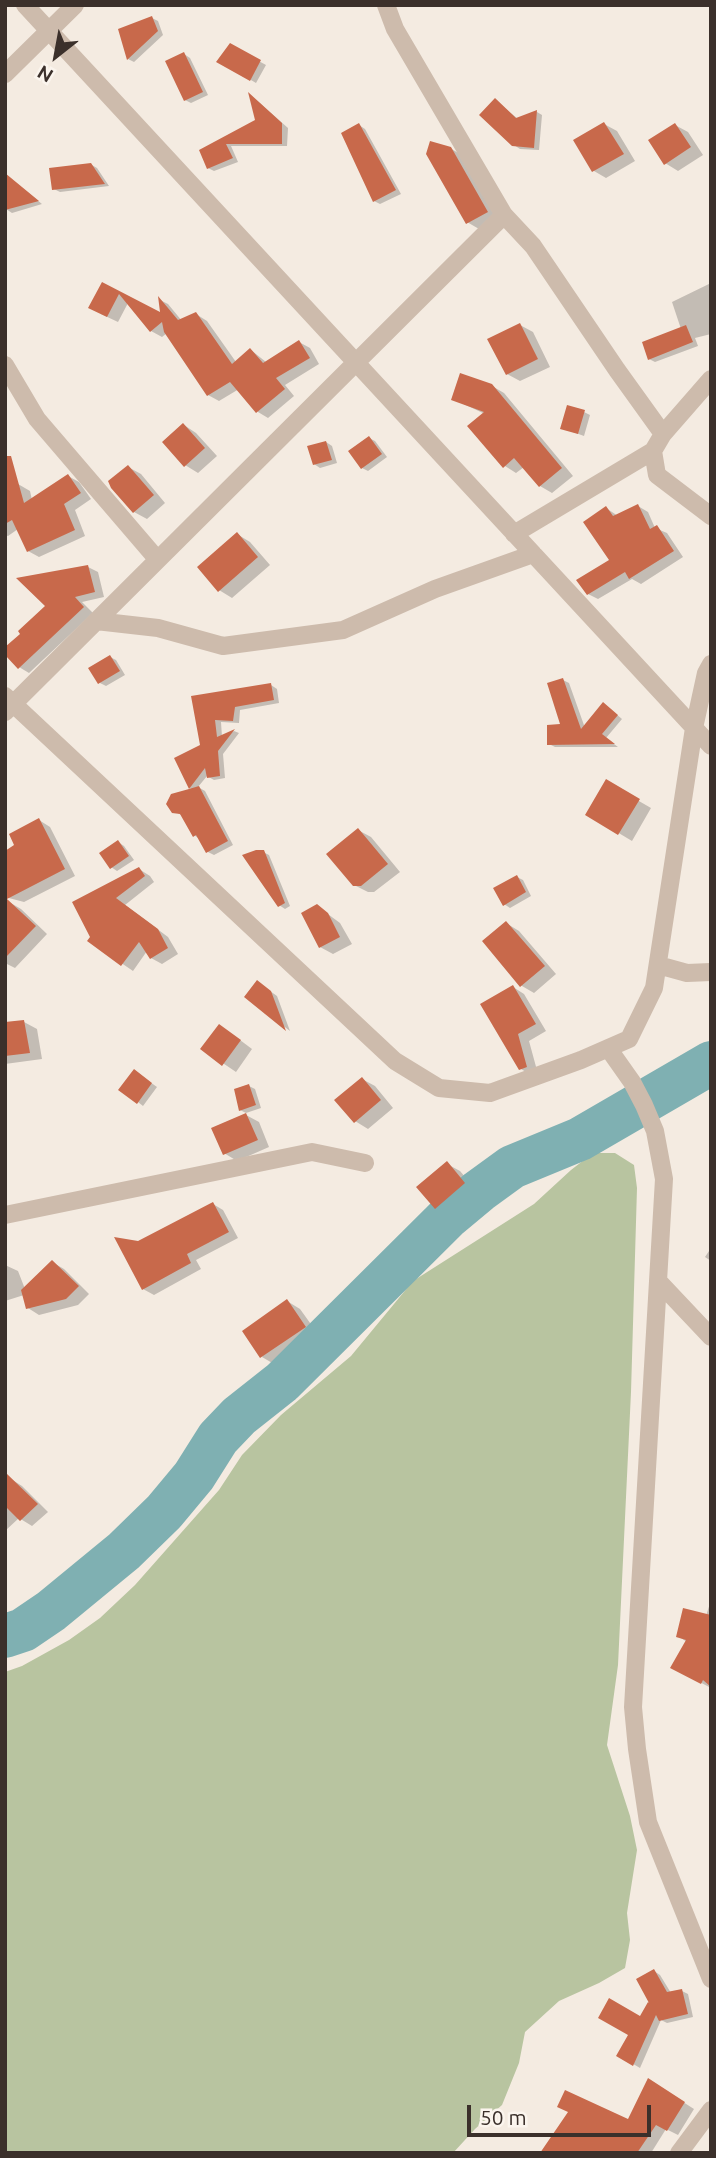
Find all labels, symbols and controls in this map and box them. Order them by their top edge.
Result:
north arrow [21,21,91,91]
text: N [33,61,57,87]
scale bar [471,2092,655,2136]
text: 50 m [480,2105,527,2129]

